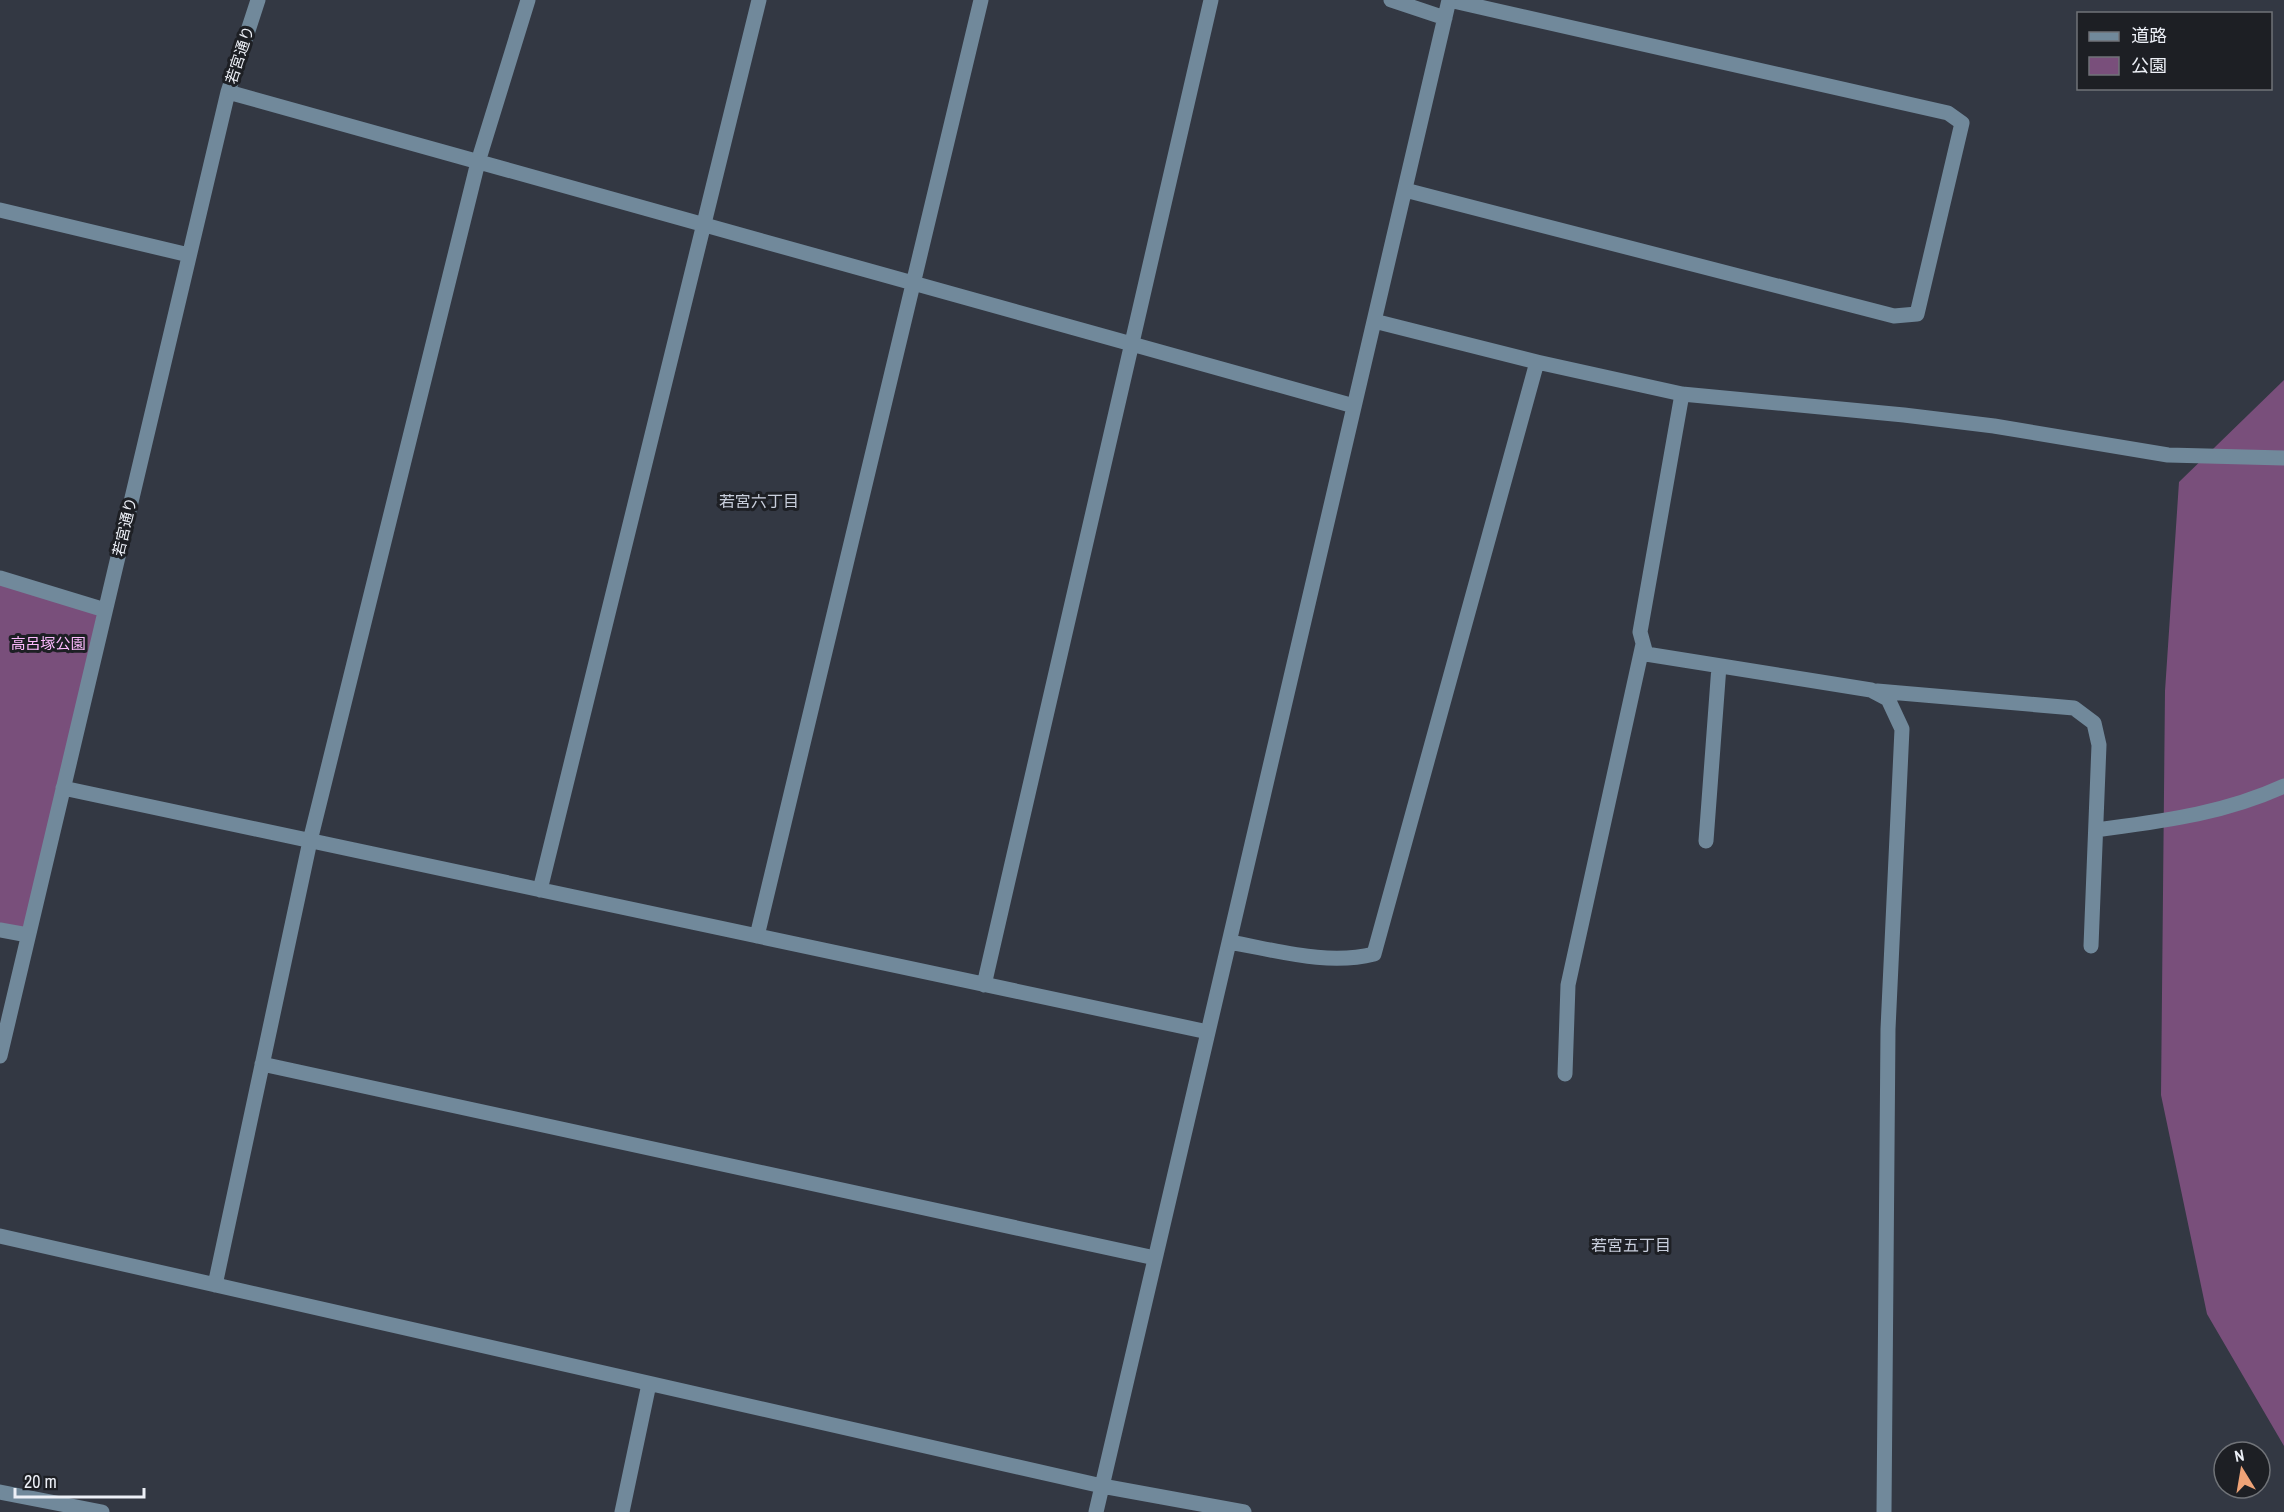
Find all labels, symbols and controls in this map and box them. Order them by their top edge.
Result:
legend [2077,12,2272,90]
street label: 若宮通り [220,23,259,87]
text: 道路 [2131,23,2167,48]
text: 公園 [2131,53,2167,78]
district label: 若宮六丁目 [719,490,799,512]
street label: 若宮通り [108,495,141,558]
park label: 高呂塚公園 [10,633,86,654]
district label: 若宮五丁目 [1591,1234,1671,1256]
north arrow [2212,1440,2272,1500]
text: N [2232,1444,2246,1467]
scale bar [15,1461,144,1499]
text: 20 m [24,1469,57,1494]

